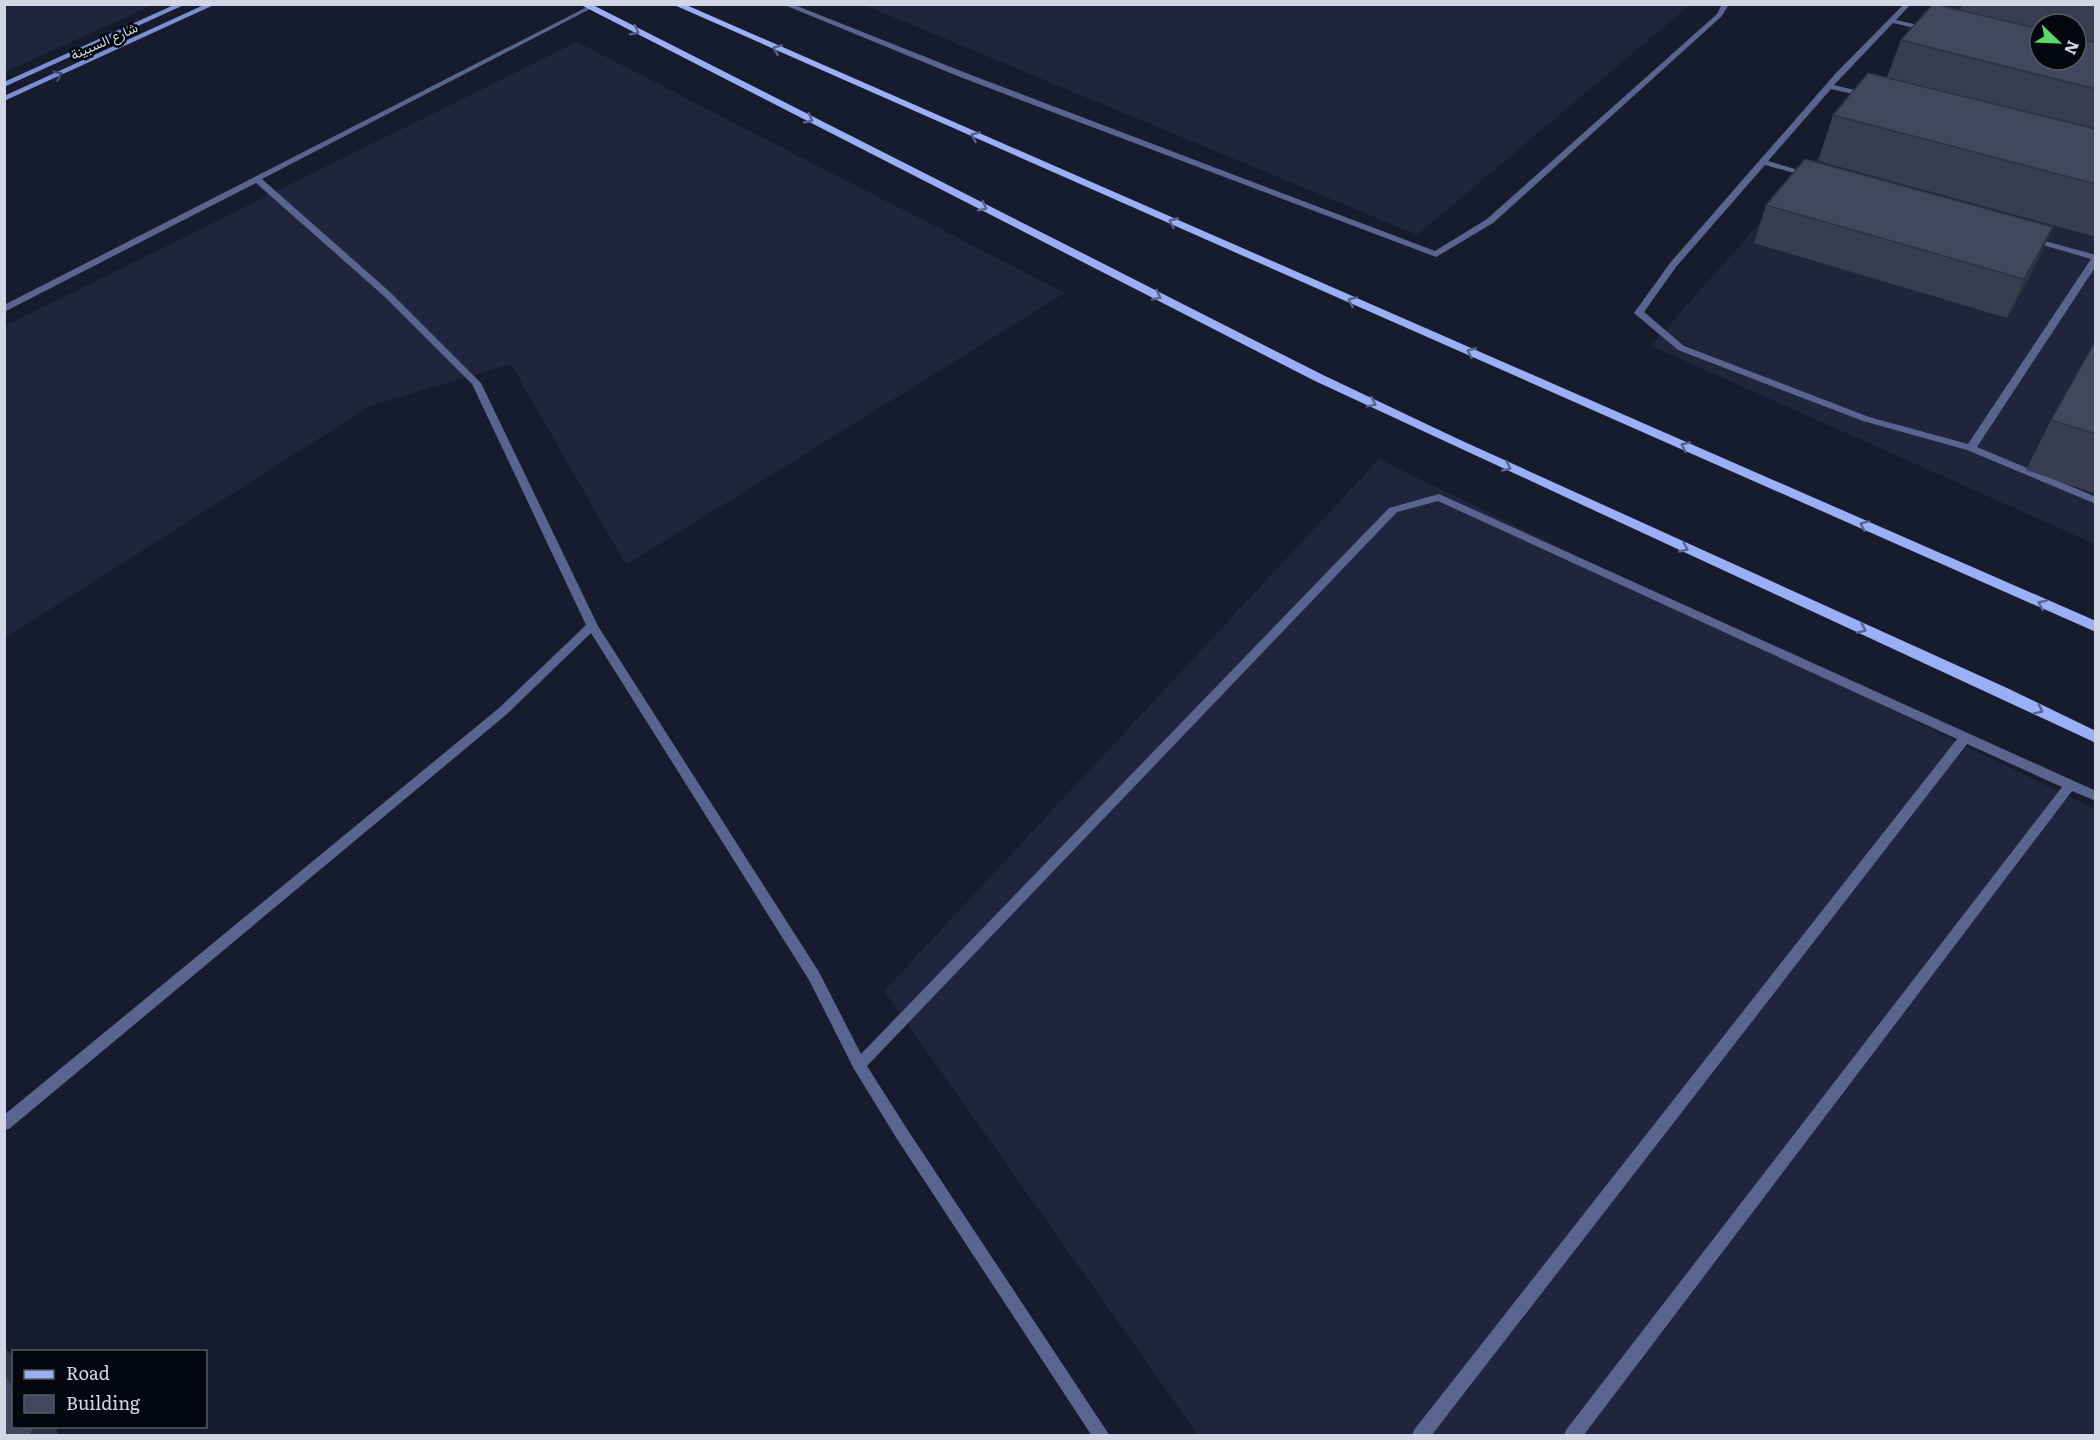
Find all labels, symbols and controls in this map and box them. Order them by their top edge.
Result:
north arrow [2028,12,2088,72]
street label: شارع السبينة [67,16,141,66]
one-way arrow [629,24,639,35]
text: N [2059,37,2086,59]
one-way arrow [773,44,784,56]
one-way arrow [51,70,62,82]
one-way arrow [803,112,813,123]
one-way arrow [971,131,982,143]
one-way arrow [977,200,988,212]
one-way arrow [1169,218,1180,230]
one-way arrow [1150,288,1161,300]
one-way arrow [1347,296,1358,308]
one-way arrow [1467,347,1478,359]
one-way arrow [1365,396,1376,408]
one-way arrow [1681,441,1692,453]
one-way arrow [1501,459,1512,471]
one-way arrow [1859,520,1870,532]
one-way arrow [1678,540,1689,552]
one-way arrow [2037,599,2048,611]
one-way arrow [1855,621,1866,633]
one-way arrow [2032,703,2043,715]
legend [12,1350,207,1428]
text: Road [66,1359,110,1386]
text: Building [66,1389,141,1416]

